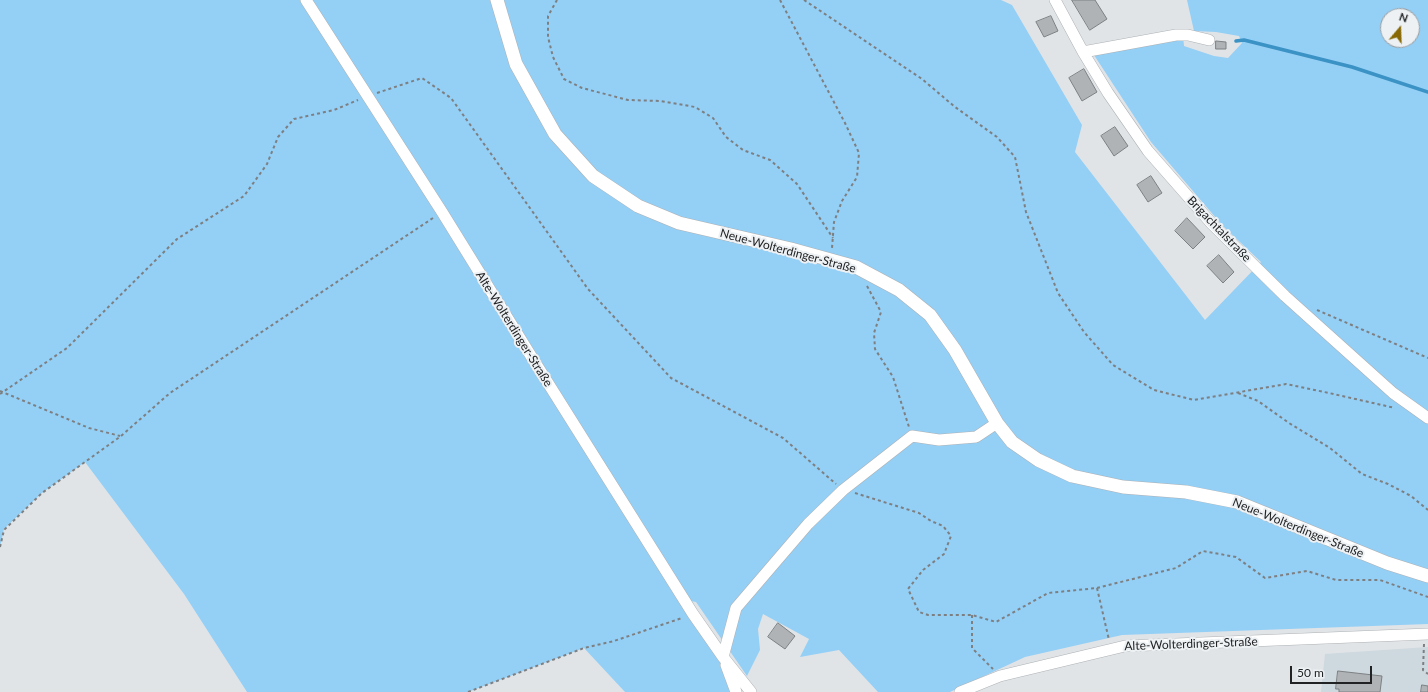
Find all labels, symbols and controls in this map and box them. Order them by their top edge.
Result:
north arrow [1380,8,1420,48]
text: N [1398,10,1410,25]
street label: Brigachtalstraße [1184,193,1254,265]
street label: Neue-Wolterdinger-Straße [718,226,858,276]
street label: Alte-Wolterdinger-Straße [473,269,555,389]
street label: Neue-Wolterdinger-Straße [1230,495,1366,561]
street label: Alte-Wolterdinger-Straße [1124,634,1258,654]
scale bar [1292,658,1374,684]
text: 50 m [1297,665,1324,680]

